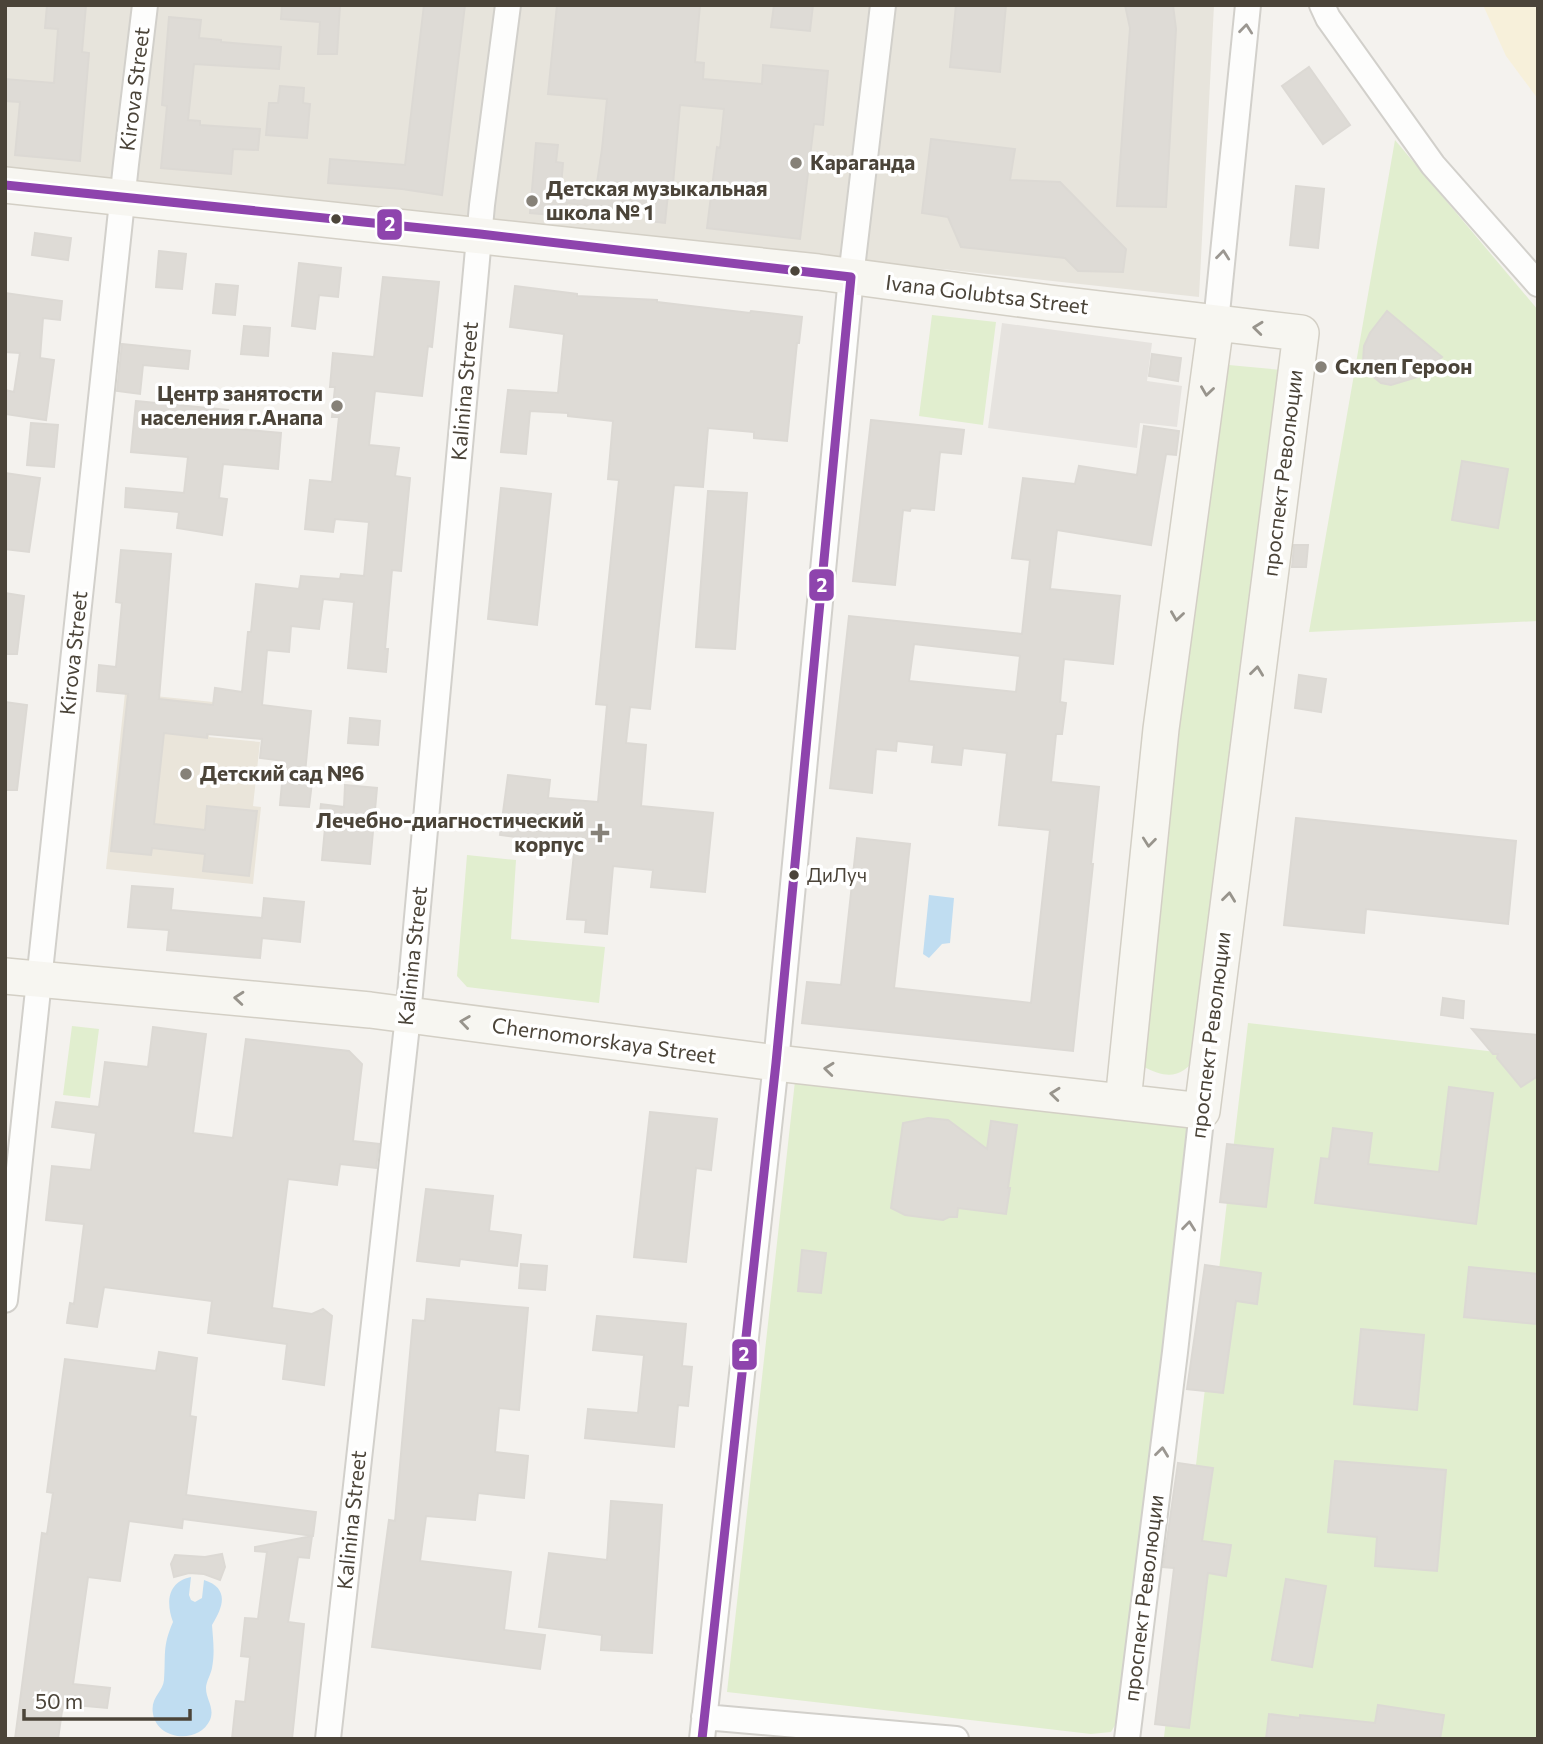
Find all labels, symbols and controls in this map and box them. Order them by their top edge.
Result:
one-way arrow [1239,23,1254,35]
street label: Kirova Street [114,25,154,152]
place label: Караганда [810,149,915,174]
marker: Караганда [788,155,804,171]
place label: Детская музыкальная школа № 1 [546,175,768,224]
marker: Детская музыкальная школа № 1 [524,193,540,209]
line badge: 2 [376,208,403,241]
unlabelled marker [329,212,343,226]
text: 2 [385,212,395,235]
one-way arrow [1215,250,1230,261]
unlabelled marker [788,264,802,278]
street label: Ivana Golubtsa Street [884,269,1090,318]
street label: Kalinina Street [445,320,482,462]
one-way arrow [1253,321,1264,336]
place label: Склеп Героон [1335,353,1472,378]
marker: Склеп Героон [1313,359,1329,375]
street label: проспект Революции [1256,368,1307,578]
place label: Центр занятости населения г.Анапа [140,380,323,429]
one-way arrow [1200,385,1215,397]
marker: Центр занятости населения г.Анапа [329,398,345,414]
line badge: 2 [808,568,835,602]
text: 2 [817,573,827,596]
street label: Kirova Street [54,590,91,716]
one-way arrow [1169,611,1184,622]
one-way arrow [1250,666,1265,677]
place label: Детский сад №6 [200,760,365,785]
marker: Детский сад №6 [178,766,194,782]
place label: Лечебно-диагностический корпус [316,807,584,856]
marker: Лечебно-диагностический корпус [590,823,610,843]
one-way arrow [1142,836,1157,848]
place label: ДиЛуч [807,863,867,886]
marker: ДиЛуч [787,868,801,882]
street label: Kalinina Street [392,885,431,1027]
one-way arrow [1221,891,1236,903]
street label: проспект Революции [1184,930,1235,1140]
one-way arrow [233,991,244,1006]
street label: Chernomorskaya Street [491,1011,718,1068]
one-way arrow [459,1015,471,1030]
one-way arrow [823,1062,834,1077]
one-way arrow [1049,1087,1060,1102]
one-way arrow [1181,1220,1196,1232]
line badge: 2 [731,1338,758,1371]
text: 2 [739,1342,749,1365]
one-way arrow [1155,1446,1170,1458]
street label: Kalinina Street [331,1449,370,1591]
street label: проспект Революции [1117,1493,1168,1703]
scale bar [24,1678,191,1722]
text: 50 m [35,1688,83,1713]

